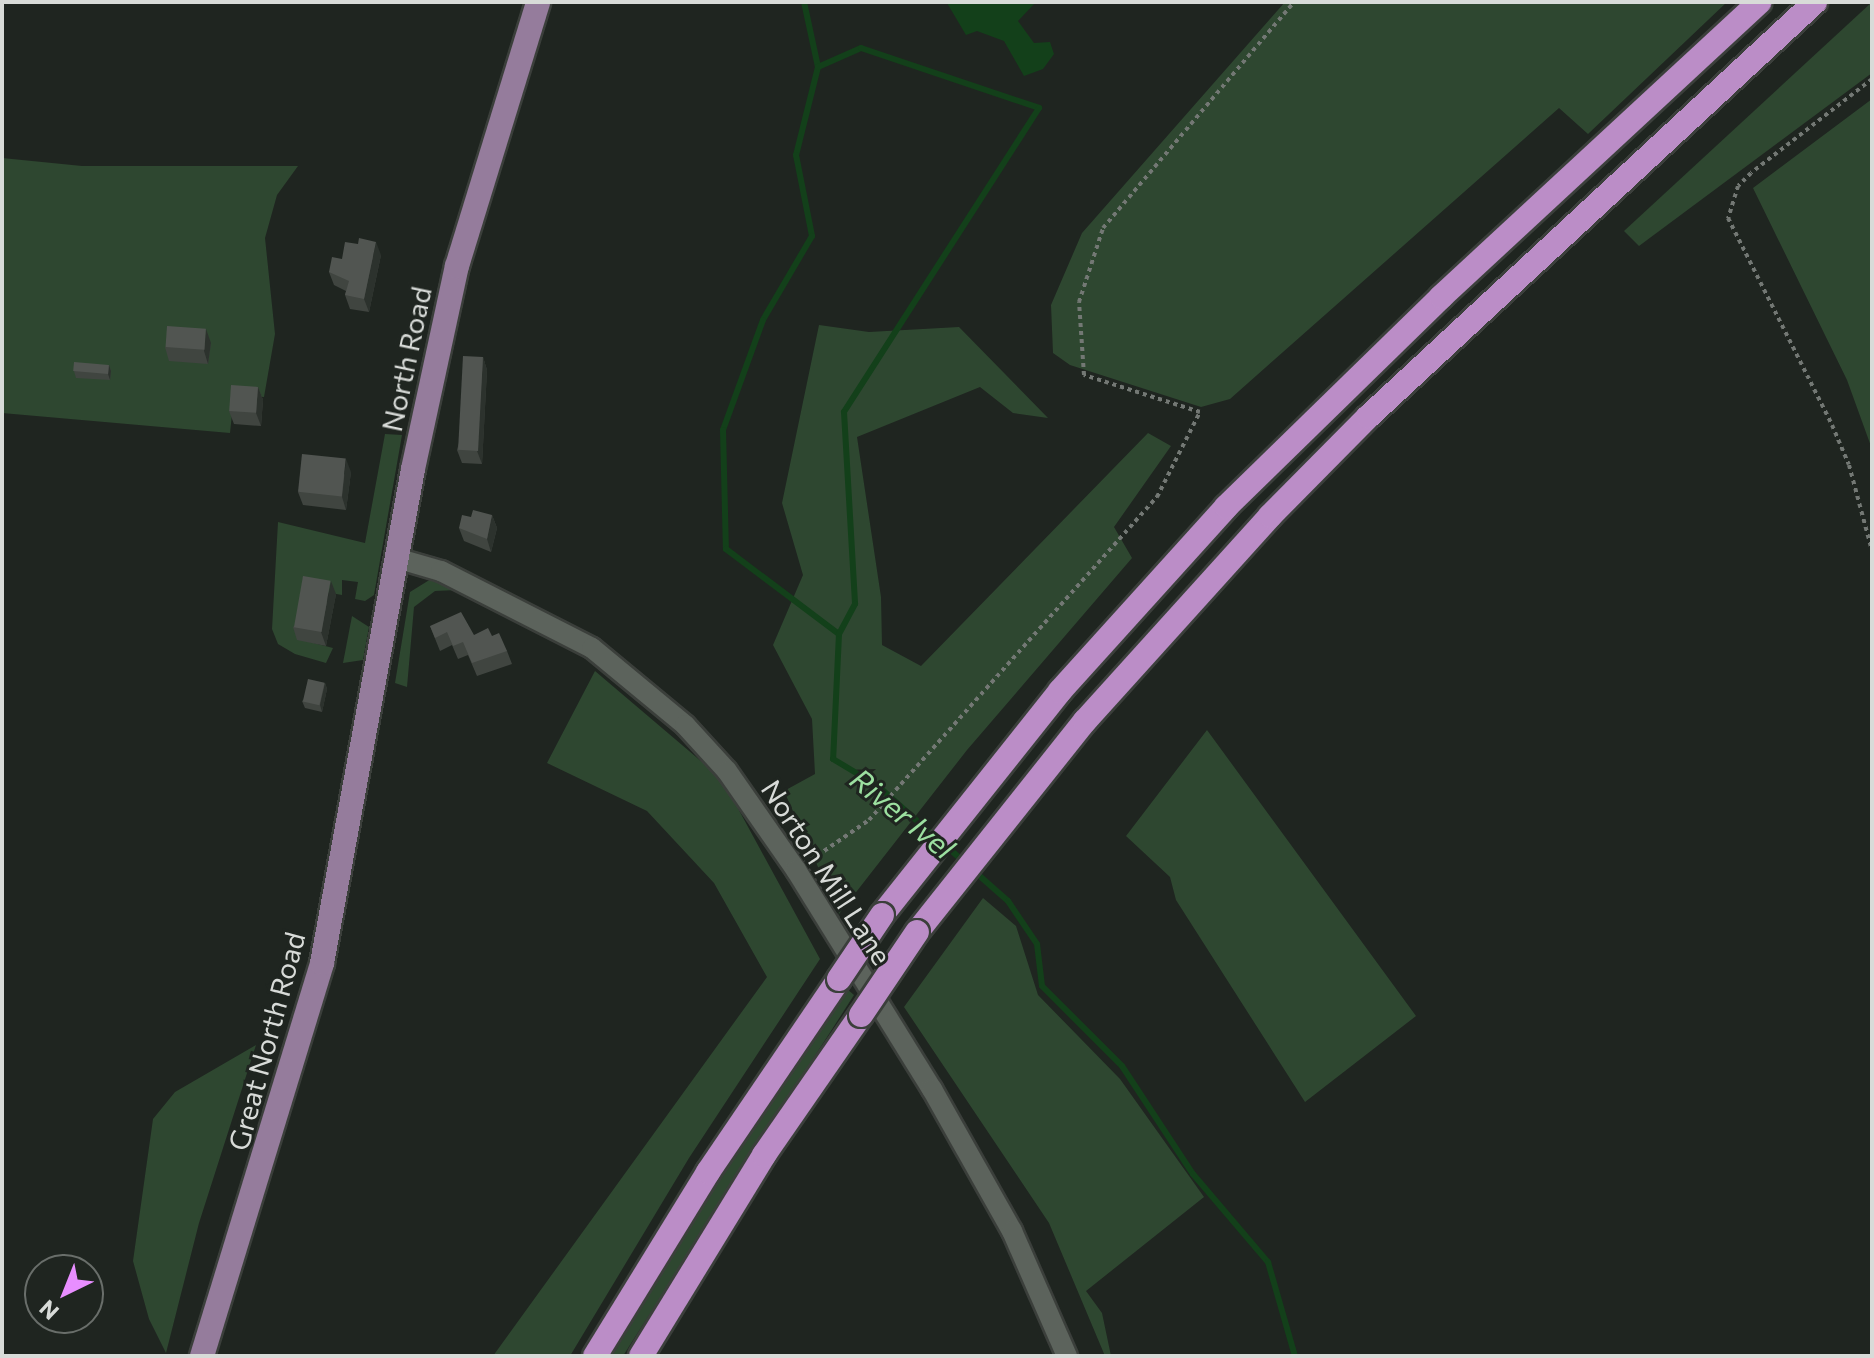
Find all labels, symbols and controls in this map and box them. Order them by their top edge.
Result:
street label: North Road [374,283,438,435]
water label: River Ivel [844,760,962,866]
street label: Norton Mill Lane [755,773,899,971]
street label: Great North Road [221,928,311,1154]
north arrow [24,1254,104,1334]
text: N [33,1295,64,1326]

